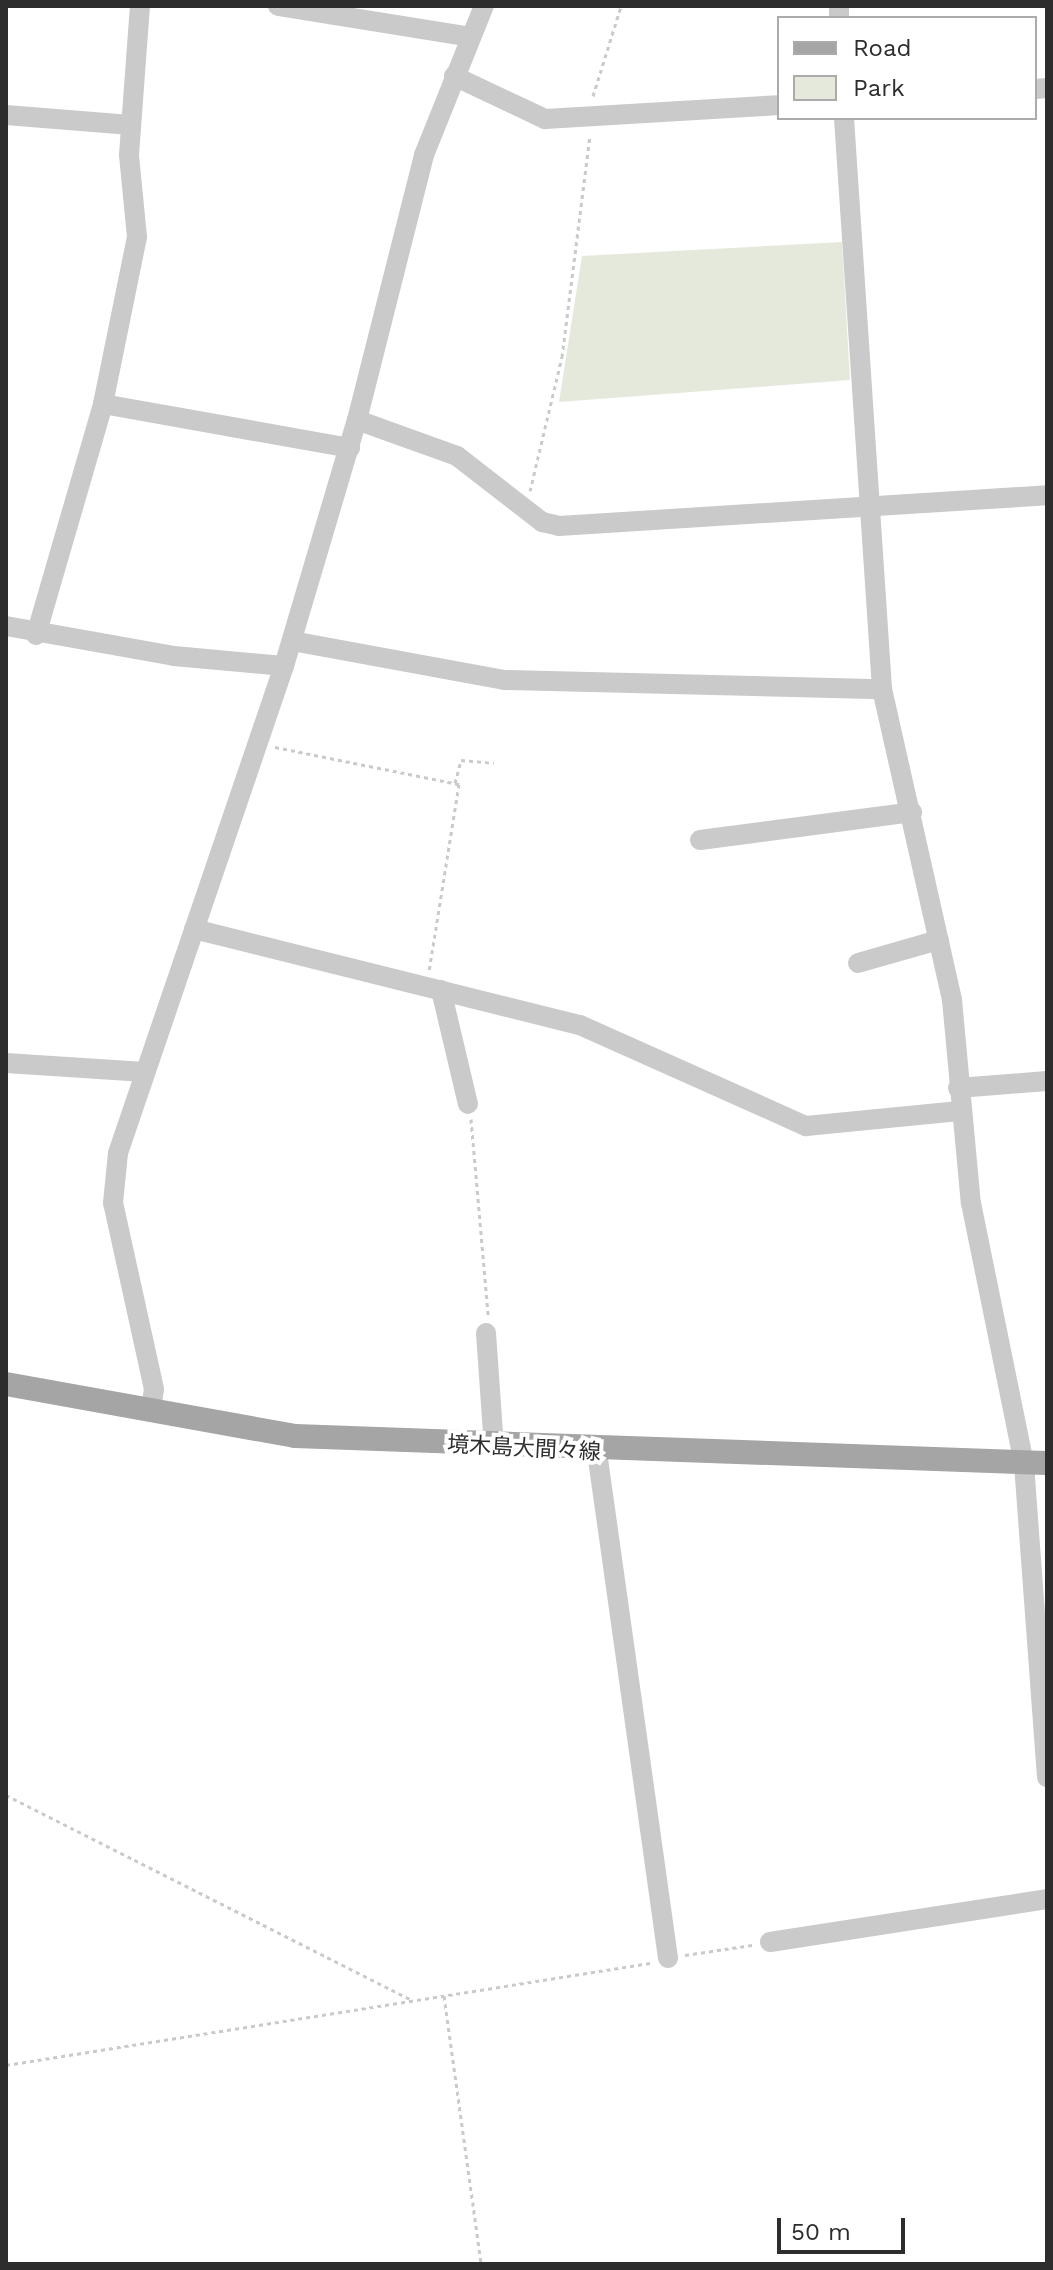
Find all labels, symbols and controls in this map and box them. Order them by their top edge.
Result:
legend [777,16,1037,120]
text: Road [853,34,912,62]
text: Park [853,74,905,102]
street label: 境木島大間々線 [446,1431,602,1465]
scale bar [781,2202,909,2252]
text: 50 m [791,2218,851,2246]

